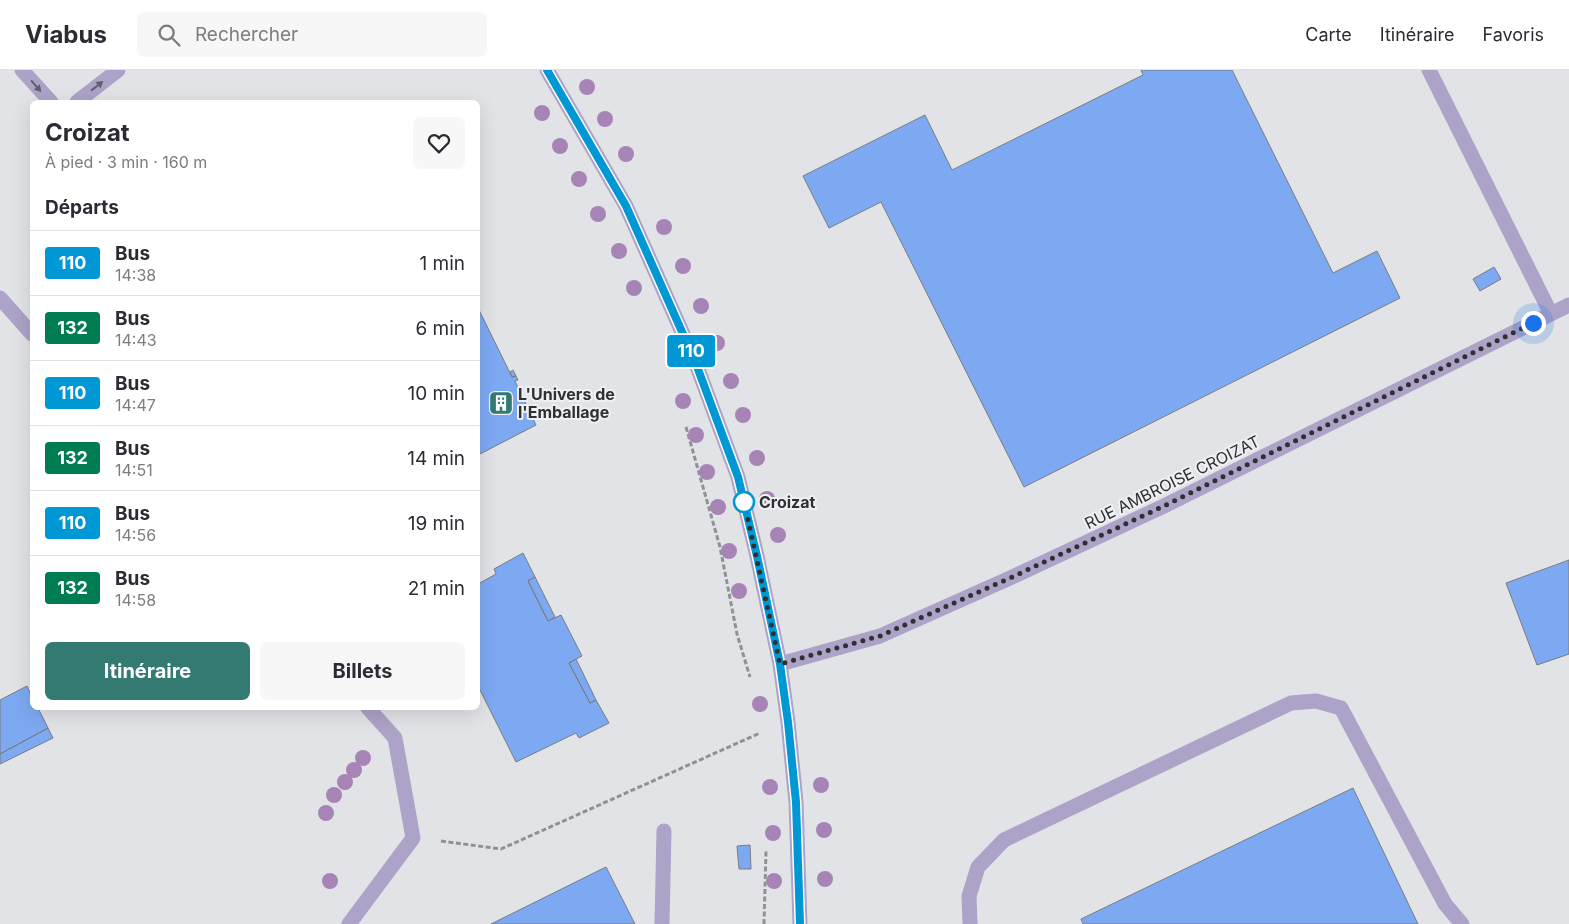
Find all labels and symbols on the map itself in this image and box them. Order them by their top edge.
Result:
one-way arrow [31,80,42,93]
one-way arrow [90,81,103,92]
your location [1521,311,1546,336]
line badge: 110 [662,335,720,367]
place label: L'Univers de l'Emballage [518,384,615,422]
building icon: L'Univers de l'Emballage [488,390,514,416]
street label: RUE AMBROISE CROIZAT [1081,431,1263,533]
marker: Croizat [733,491,755,513]
place label: Croizat [759,492,816,512]

